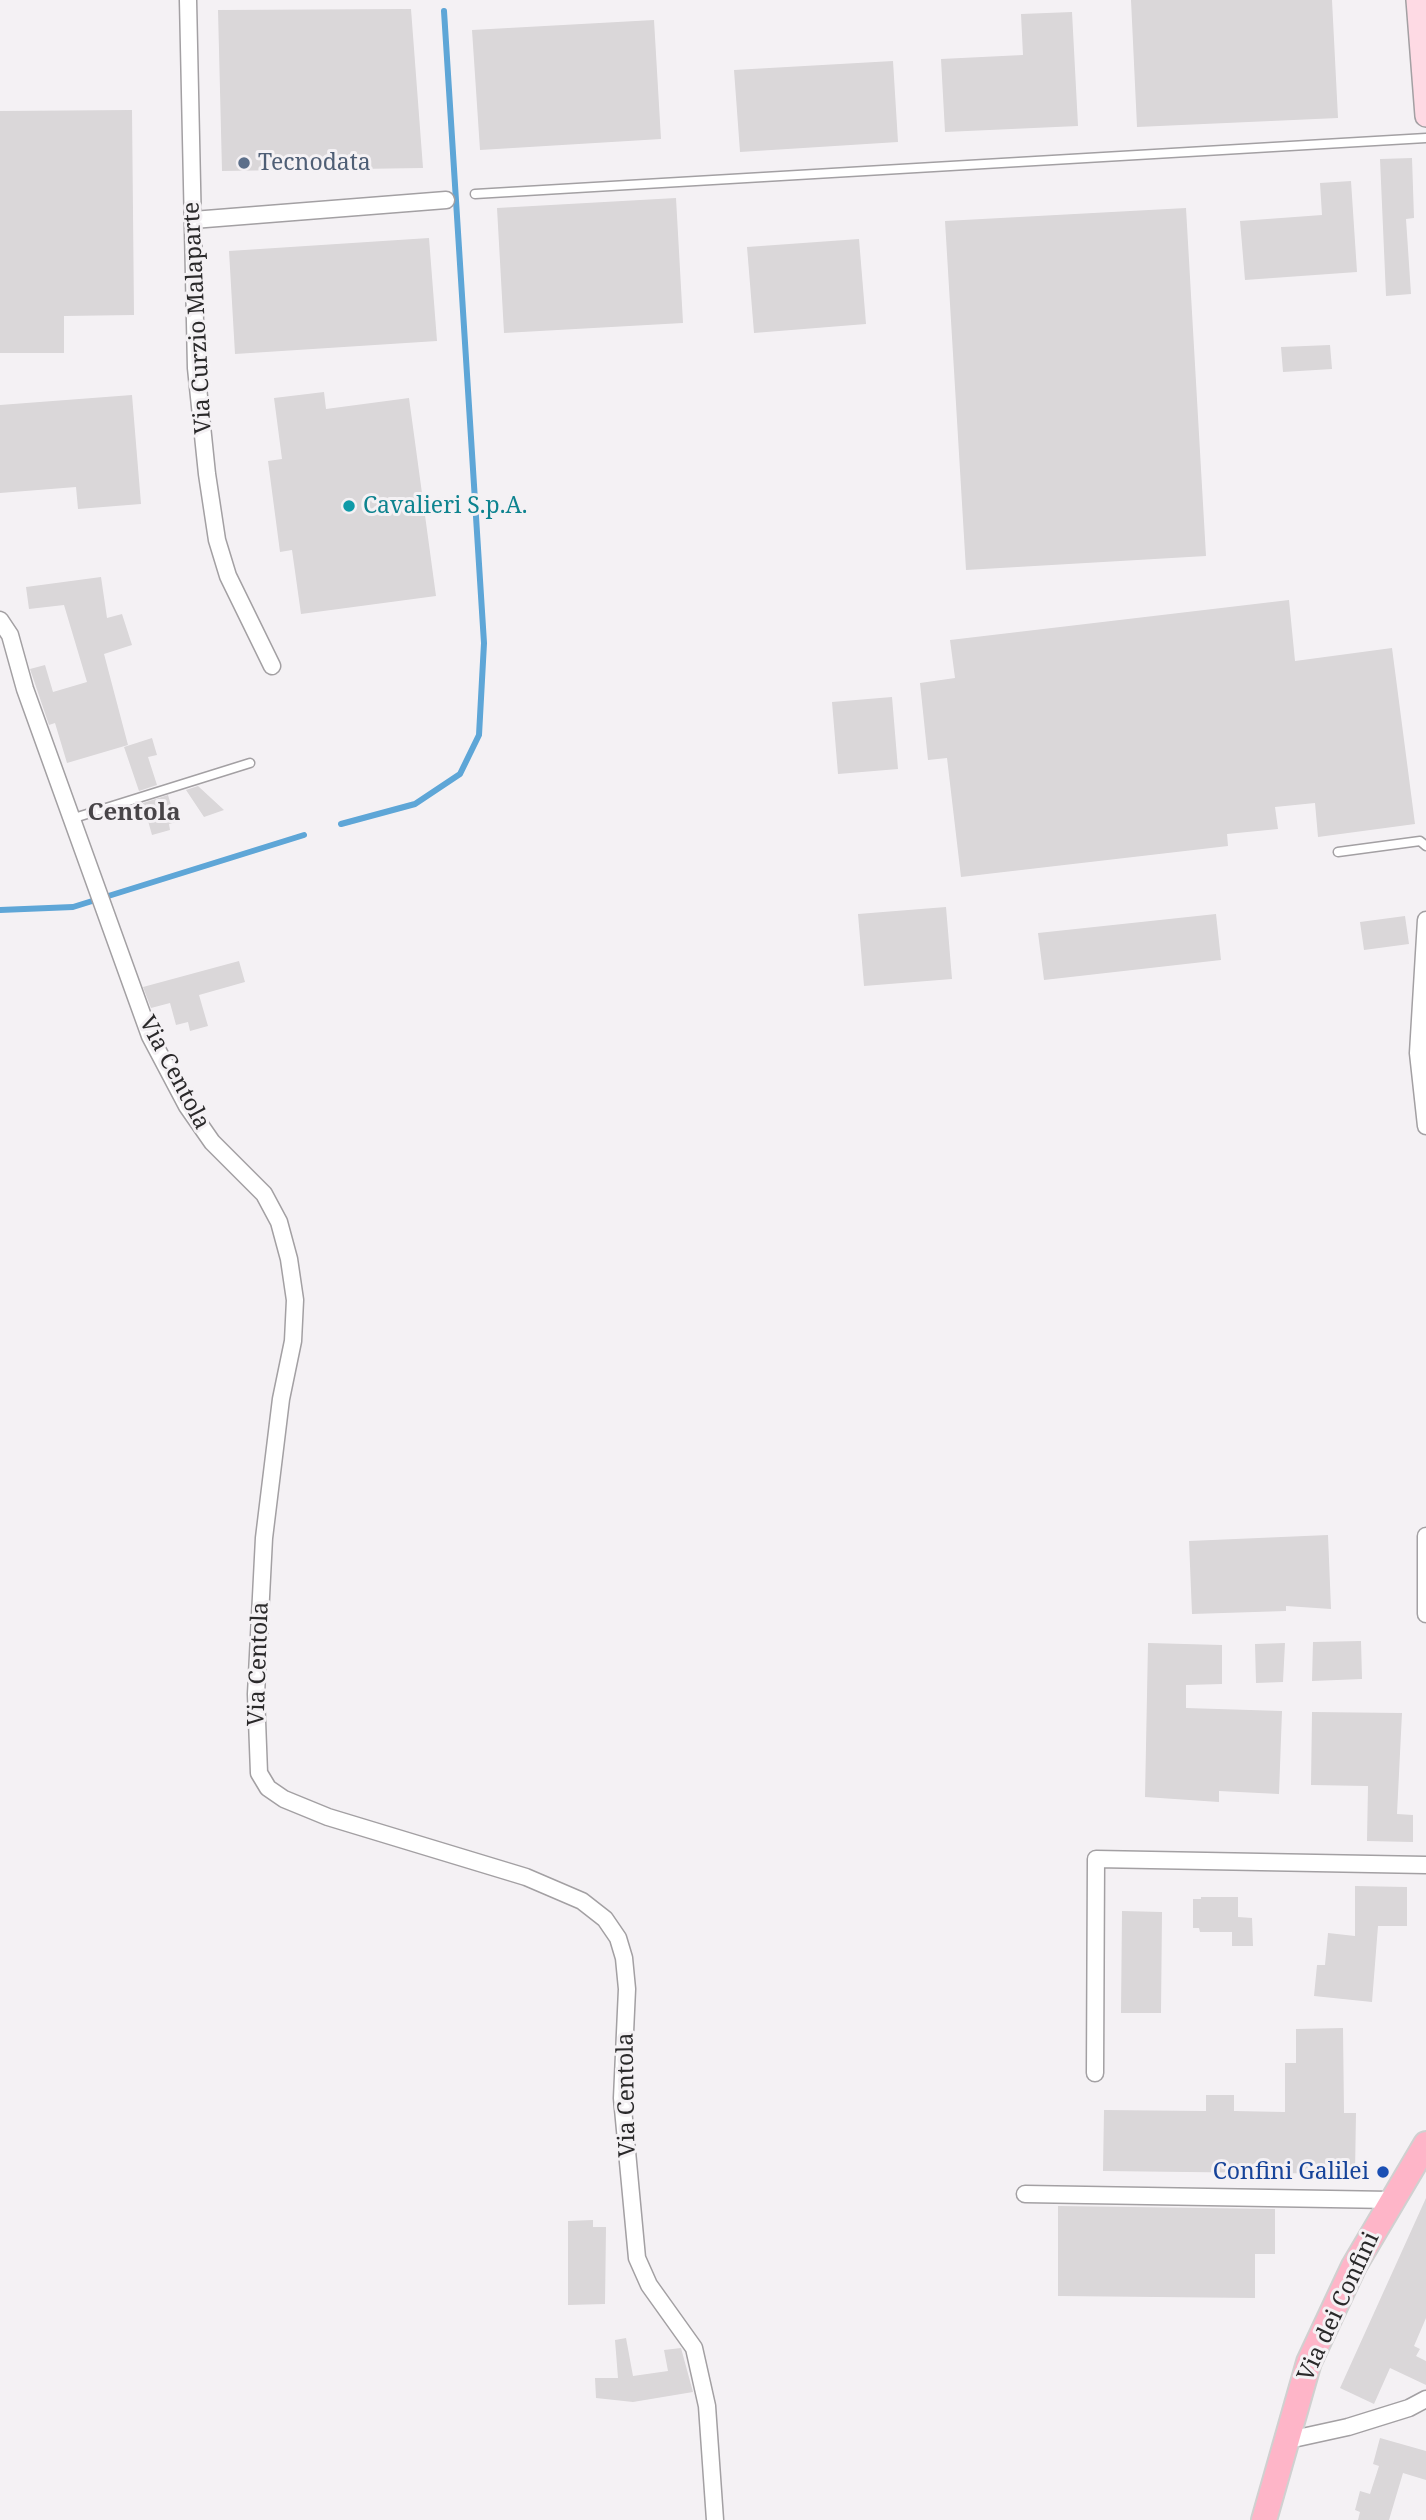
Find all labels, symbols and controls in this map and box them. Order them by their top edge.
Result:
place label: Tecnodata [258,149,371,177]
marker: Tecnodata [236,155,252,171]
street label: Via Curzio Malaparte [178,201,218,435]
place label: Cavalieri S.p.A. [363,492,527,520]
marker: Cavalieri S.p.A. [341,498,357,514]
district label: Centola [87,799,181,827]
street label: Via Centola [133,1012,215,1134]
street label: Via Centola [243,1601,275,1727]
street label: Via Centola [612,2033,642,2157]
place label: Confini Galilei [1213,2158,1369,2186]
marker: Confini Galilei [1375,2164,1391,2180]
street label: Via dei Confini [1292,2228,1386,2386]

